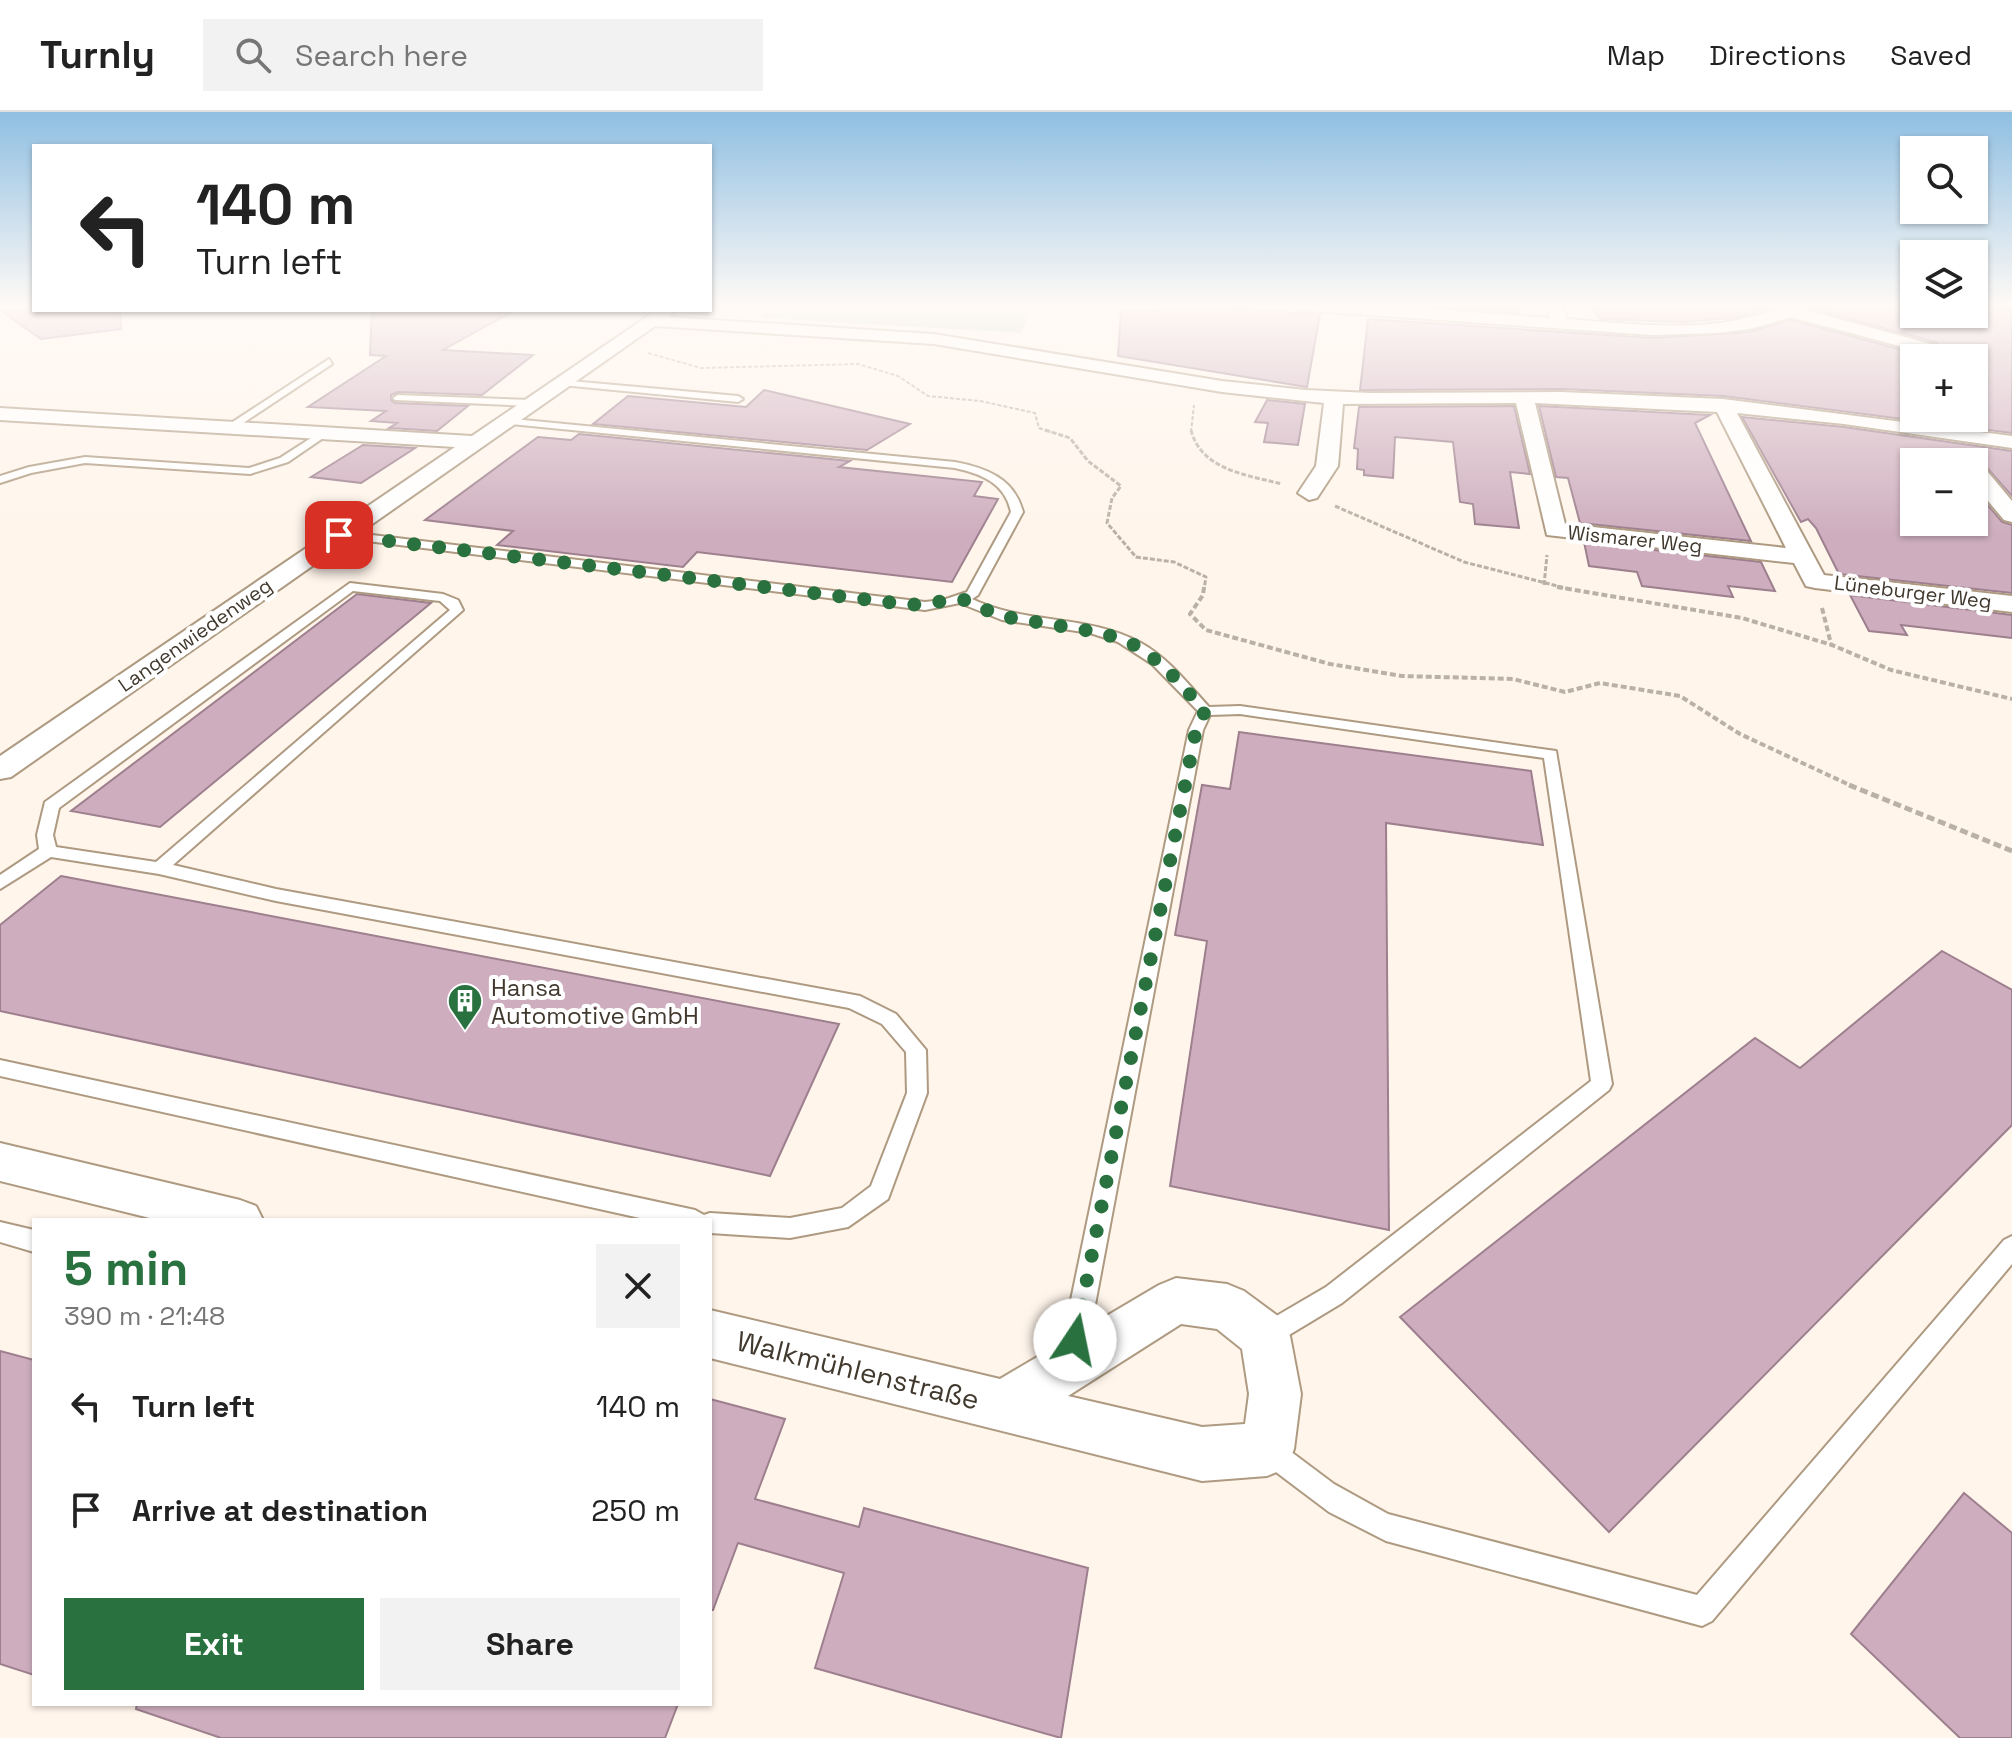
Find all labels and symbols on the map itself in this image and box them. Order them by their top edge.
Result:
pin [305,501,373,569]
street label: Wismarer Weg [1566,519,1704,559]
street label: Lüneburger Weg [1833,569,1993,615]
street label: Langenwiedenweg [113,572,277,698]
place label: Hansa Automotive GmbH [491,972,699,1031]
building icon: Hansa Automotive GmbH [446,982,484,1032]
position arrow [1033,1298,1117,1382]
street label: Walkmühlenstraße [733,1322,983,1418]

